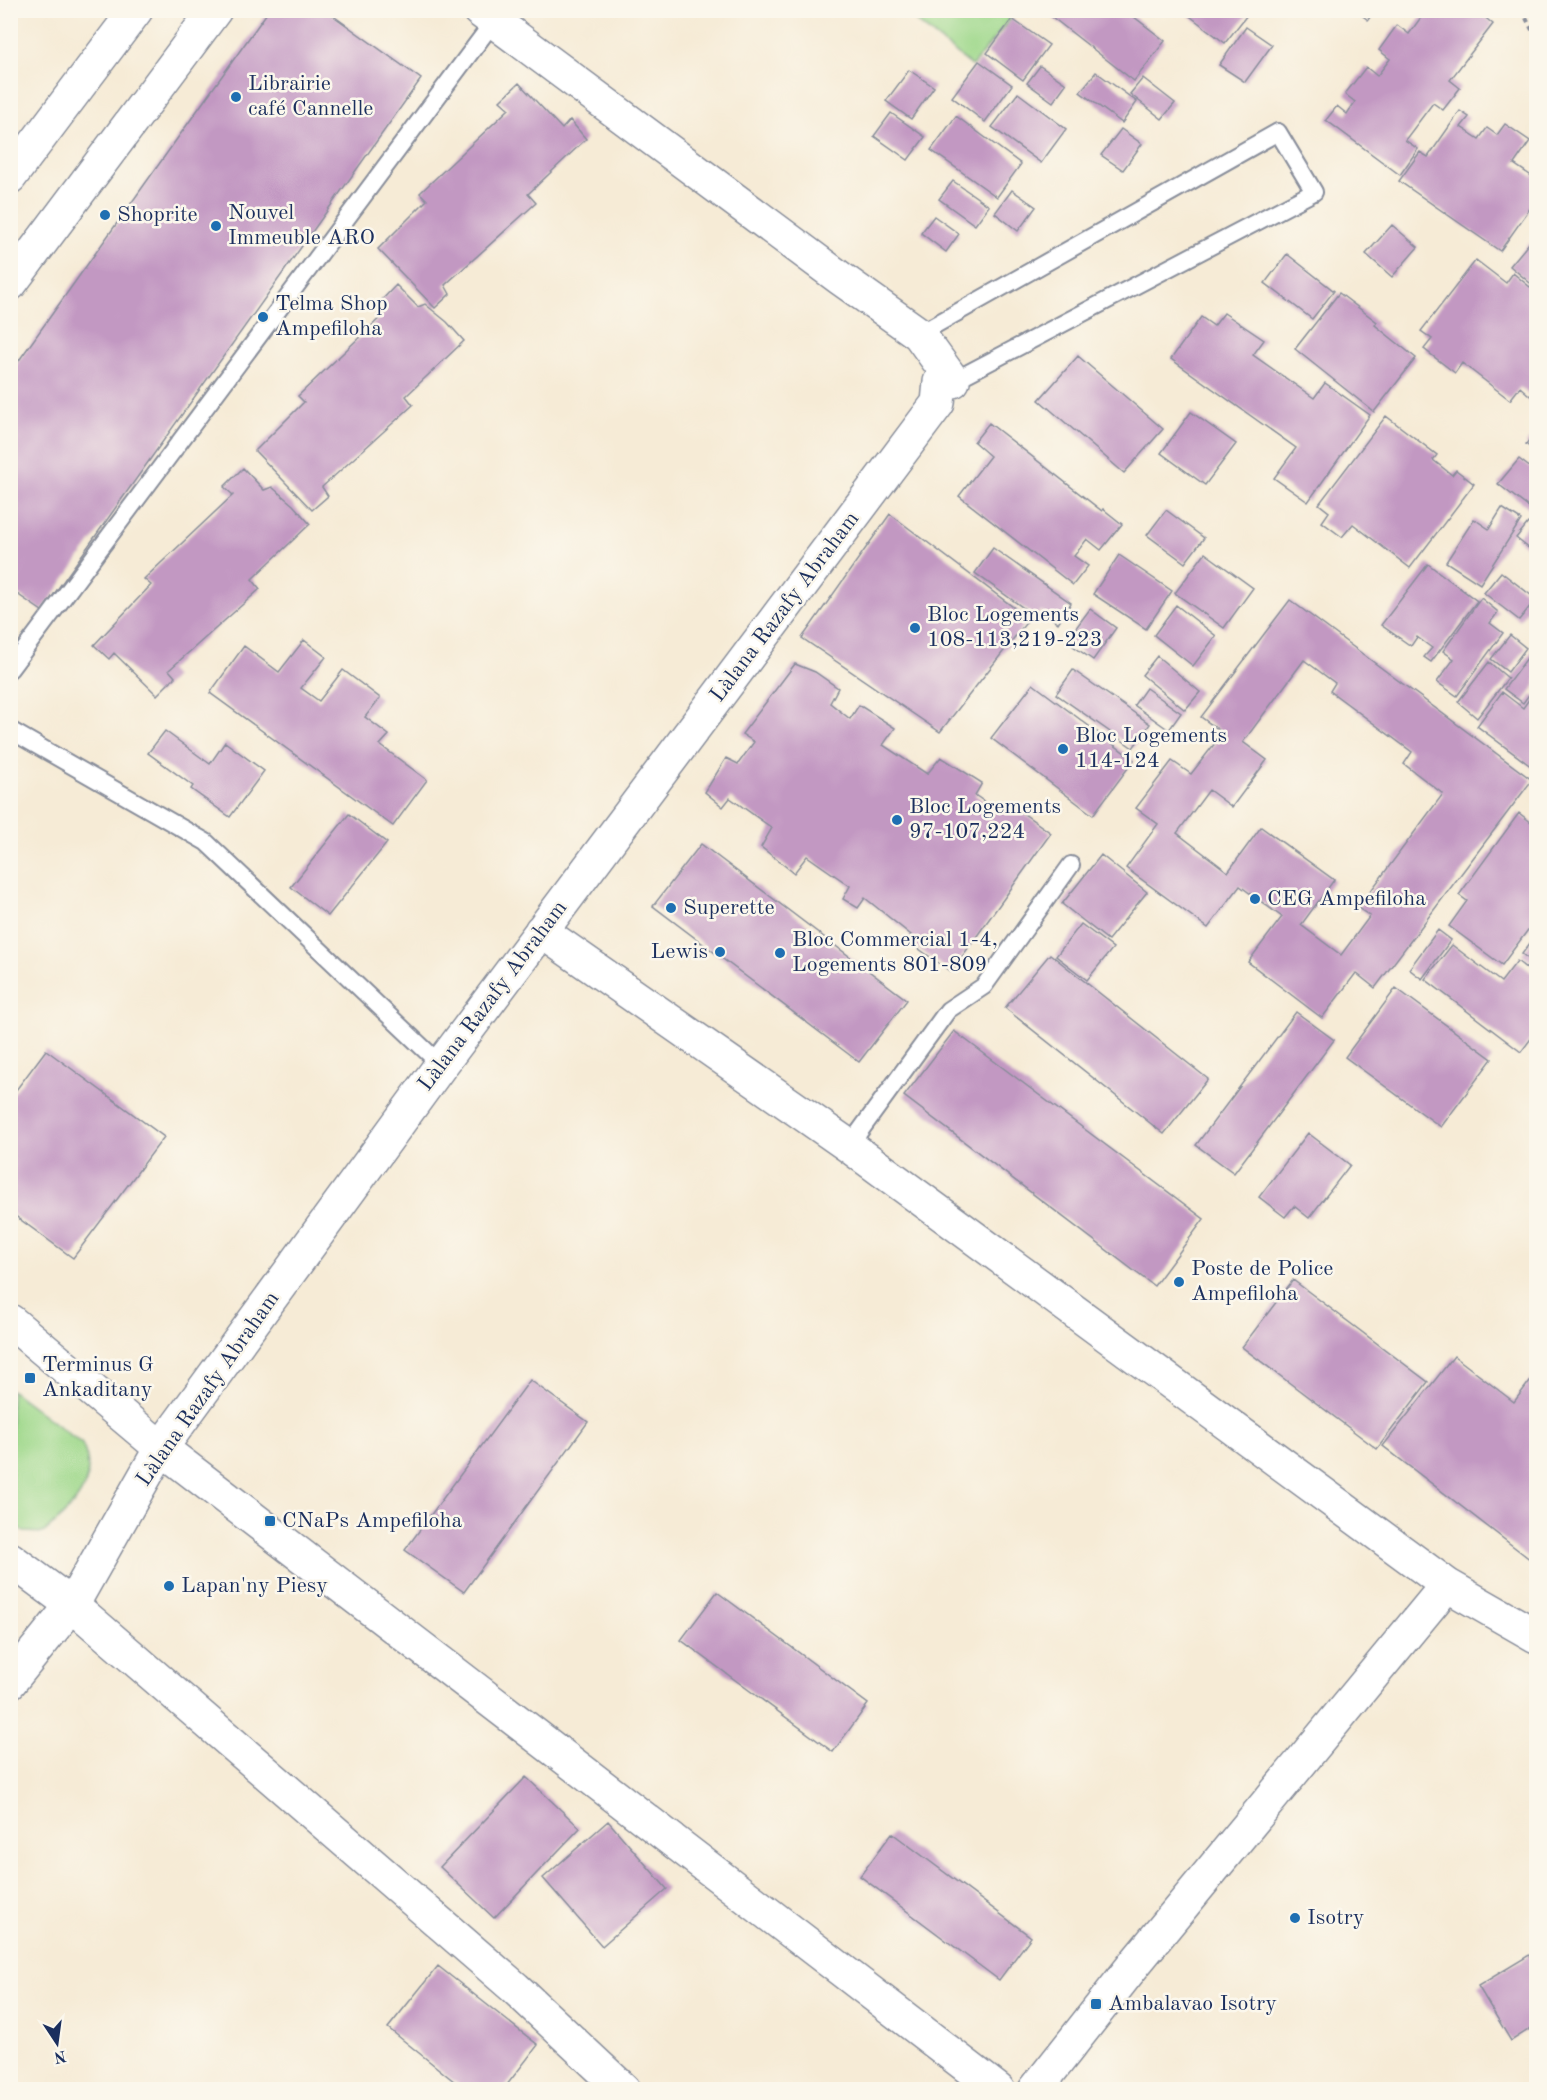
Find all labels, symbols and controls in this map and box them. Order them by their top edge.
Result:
place label: Librairie café Cannelle [248,73,374,120]
marker: Librairie café Cannelle [229,90,243,104]
place label: Nouvel Immeuble ARO [228,202,375,249]
place label: Shoprite [117,204,198,226]
marker: Shoprite [98,208,112,222]
marker: Nouvel Immeuble ARO [209,219,223,233]
place label: Telma Shop Ampefiloha [275,293,388,340]
marker: Telma Shop Ampefiloha [256,310,270,324]
street label: Làlana Razafy Abraham [706,508,864,706]
place label: Bloc Logements 108-113,219-223 [927,604,1103,651]
marker: Bloc Logements 108-113,219-223 [908,621,922,635]
place label: Bloc Logements 114-124 [1075,725,1227,772]
marker: Bloc Logements 114-124 [1056,742,1070,756]
place label: Bloc Logements 97-107,224 [909,796,1061,843]
marker: Bloc Logements 97-107,224 [890,813,904,827]
place label: CEG Ampefiloha [1267,888,1426,910]
marker: CEG Ampefiloha [1248,892,1262,906]
street label: Làlana Razafy Abraham [414,897,572,1095]
place label: Superette [683,897,775,919]
marker: Superette [664,901,678,915]
place label: Bloc Commercial 1-4, Logements 801-809 [792,929,998,976]
place label: Lewis [651,941,708,963]
marker: Lewis [713,945,727,959]
marker: Bloc Commercial 1-4, Logements 801-809 [773,946,787,960]
place label: Poste de Police Ampefiloha [1191,1258,1333,1305]
marker: Poste de Police Ampefiloha [1172,1275,1186,1289]
street label: Làlana Razafy Abraham [132,1288,284,1490]
place label: Terminus G Ankaditany [42,1354,154,1401]
marker: Terminus G Ankaditany [23,1371,37,1385]
place label: CNaPs Ampefiloha [282,1510,462,1532]
marker: CNaPs Ampefiloha [263,1514,277,1528]
place label: Lapan'ny Piesy [181,1575,328,1597]
marker: Lapan'ny Piesy [162,1579,176,1593]
place label: Isotry [1307,1907,1365,1929]
marker: Isotry [1288,1911,1302,1925]
place label: Ambalavao Isotry [1108,1993,1277,2015]
marker: Ambalavao Isotry [1089,1997,1103,2011]
north arrow [27,2013,87,2073]
text: N [51,2046,68,2065]

